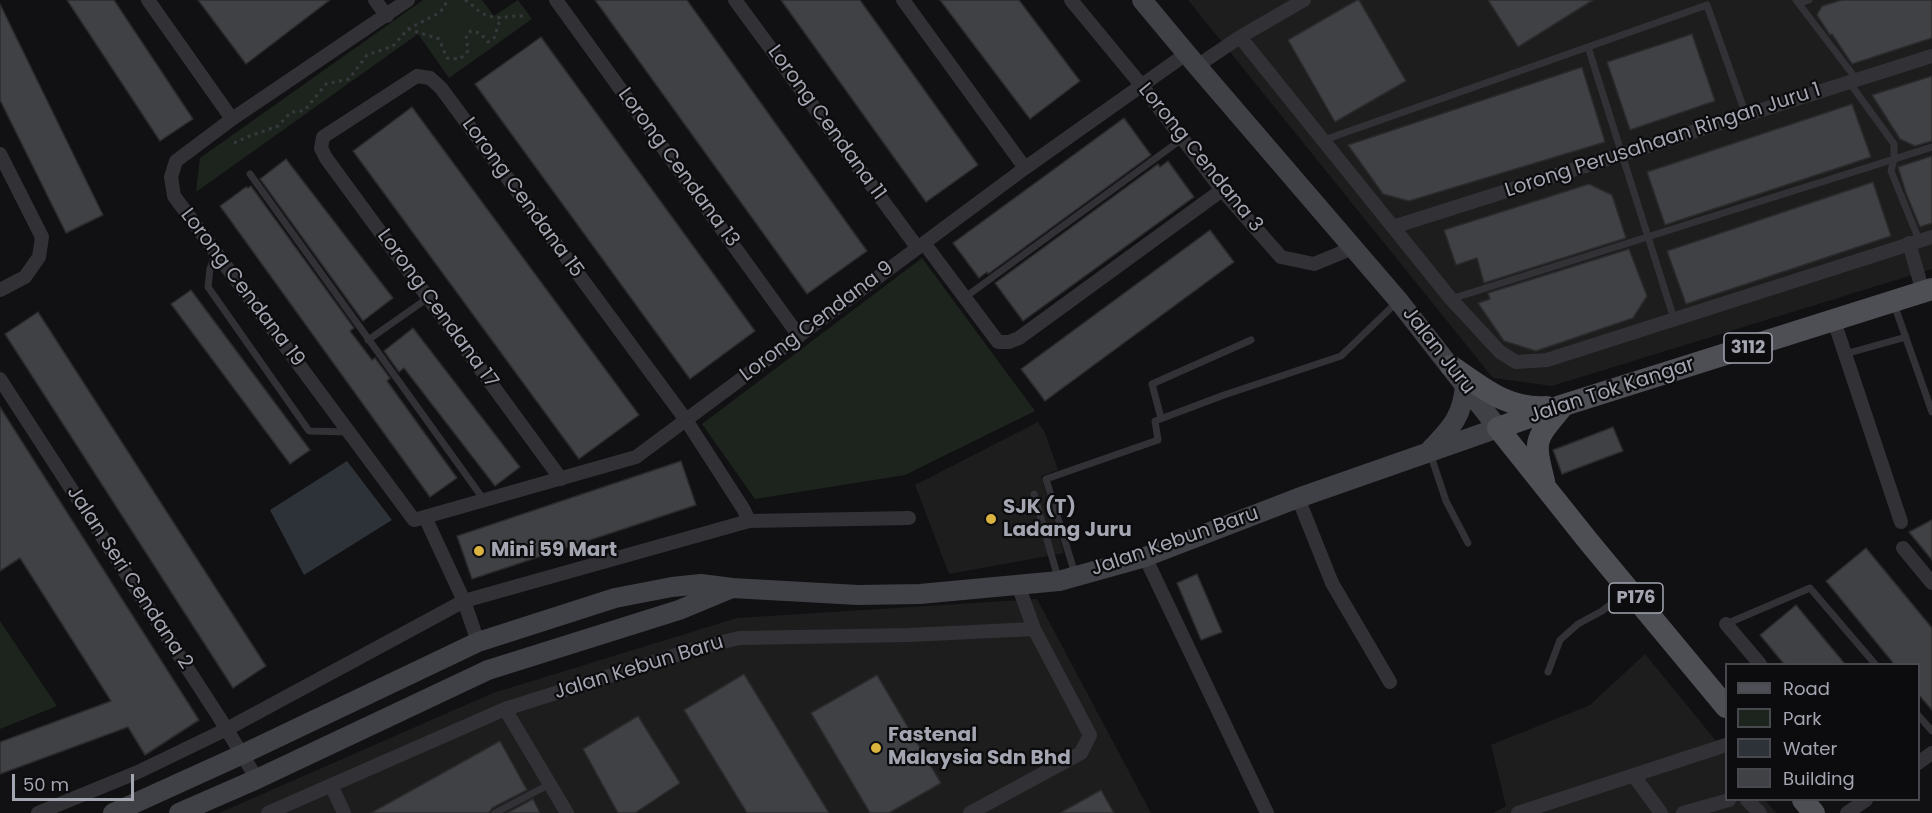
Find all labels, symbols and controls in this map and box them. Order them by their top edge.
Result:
street label: Lorong Cendana 11 [762,41,890,205]
street label: Lorong Cendana 3 [1133,79,1267,237]
street label: Lorong Perusahaan Ringan Juru 1 [1502,79,1824,203]
street label: Lorong Cendana 13 [612,84,744,252]
street label: Lorong Cendana 15 [456,113,588,283]
street label: Lorong Cendana 19 [175,204,309,372]
street label: Lorong Cendana 17 [371,225,503,393]
street label: Lorong Cendana 9 [736,257,898,387]
street label: Jalan Juru [1396,302,1480,400]
road number: 3112 [1724,333,1772,363]
street label: Jalan Tok Kangar [1526,353,1698,429]
street label: Jalan Seri Cendana 2 [61,482,197,674]
place label: SJK (T) Ladang Juru [1003,496,1132,543]
street label: Jalan Kebun Baru [1088,502,1262,582]
marker: SJK (T) Ladang Juru [984,512,998,526]
place label: Mini 59 Mart [491,539,617,563]
marker: Mini 59 Mart [472,544,486,558]
road number: P176 [1609,583,1663,613]
street label: Jalan Kebun Baru [552,631,726,705]
legend [1725,663,1920,801]
text: Road [1783,676,1830,701]
text: Park [1783,706,1822,731]
place label: Fastenal Malaysia Sdn Bhd [888,724,1071,771]
text: Water [1783,736,1837,761]
marker: Fastenal Malaysia Sdn Bhd [869,741,883,755]
scale bar [15,762,136,800]
text: Building [1783,766,1855,791]
text: 50 m [23,772,69,797]

